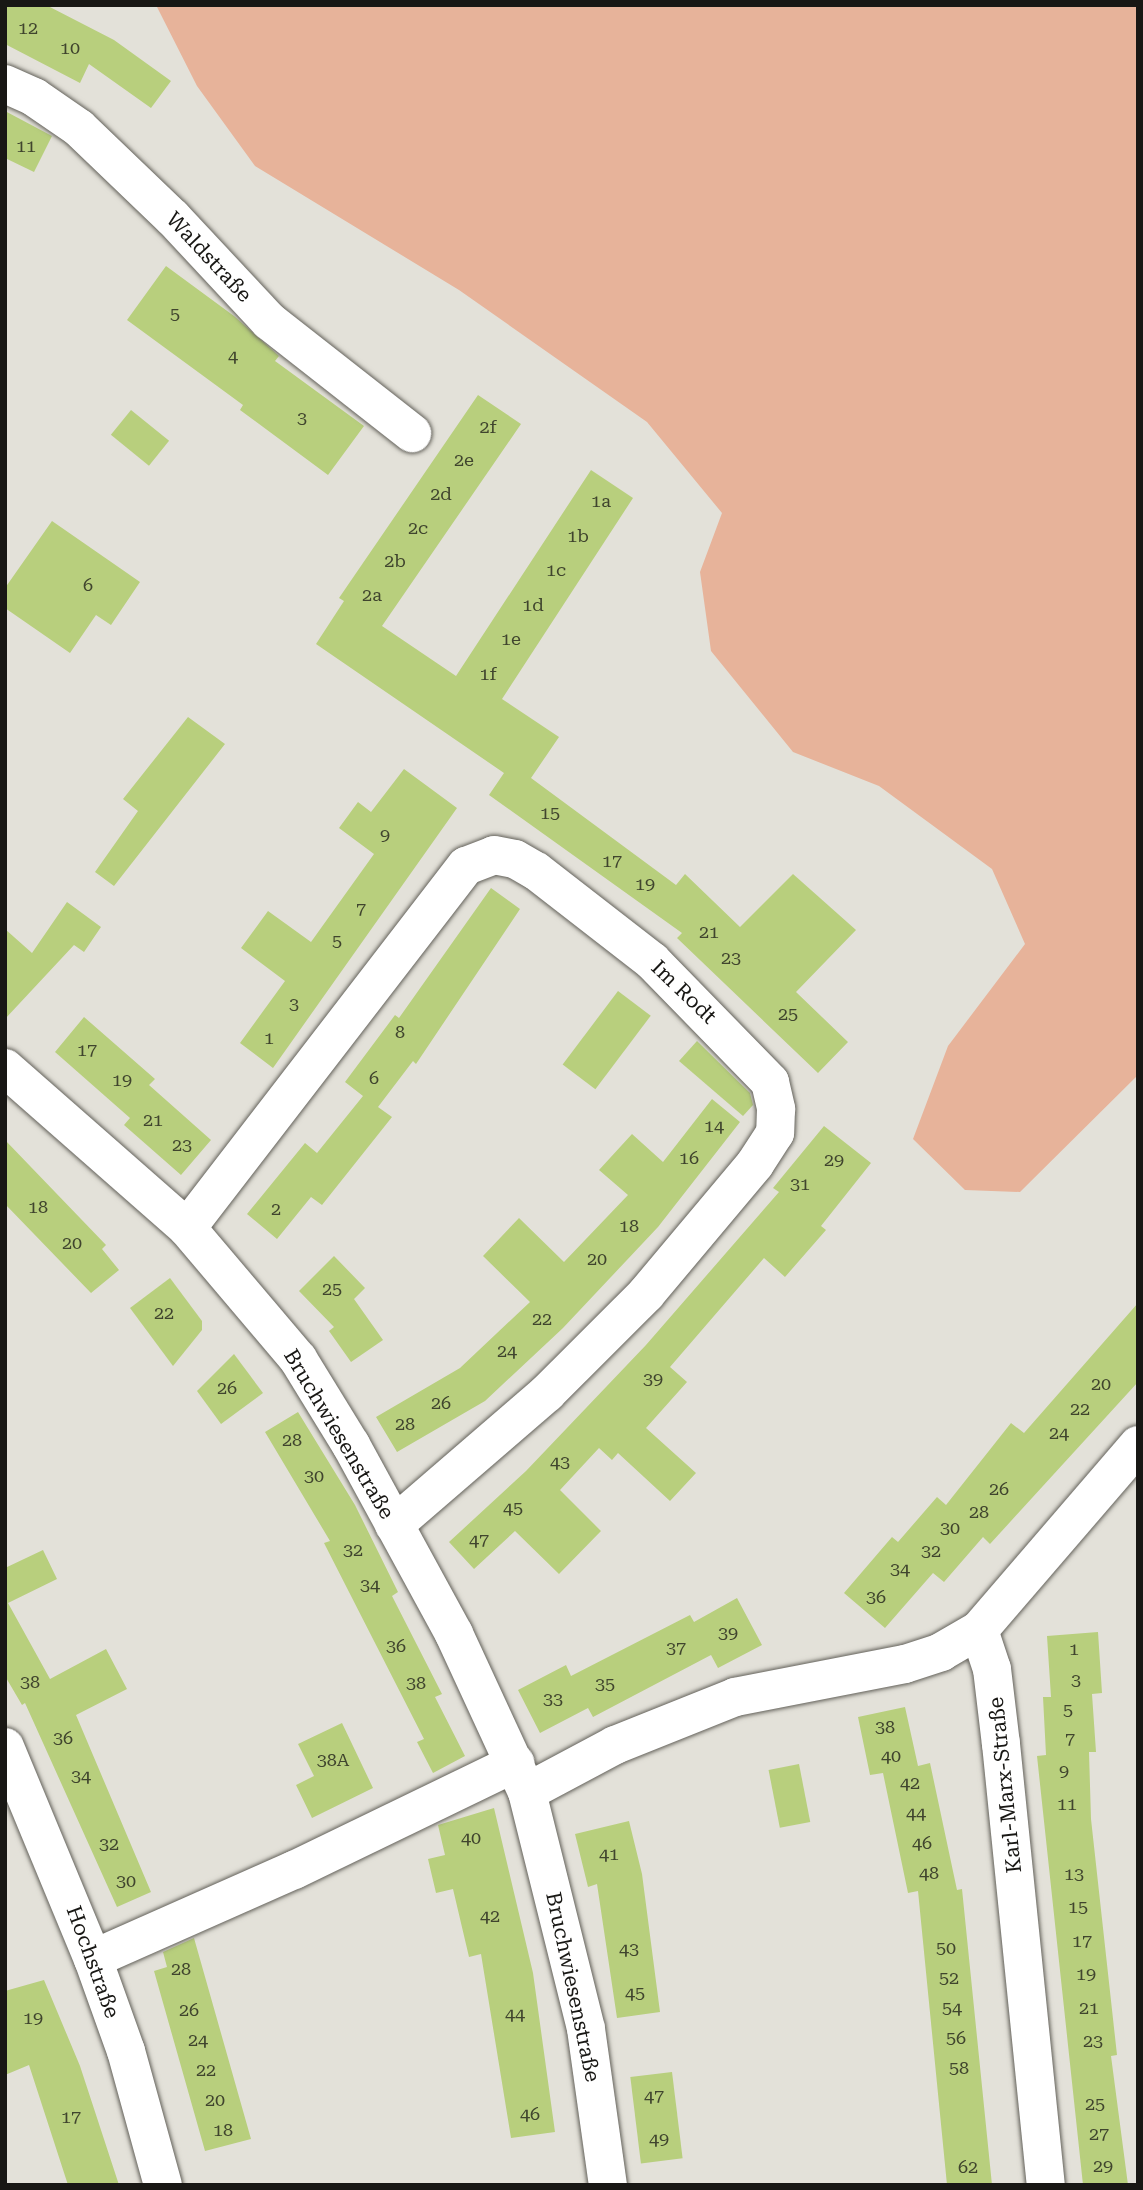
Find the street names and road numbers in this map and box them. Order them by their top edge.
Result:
street label: Waldstraße [161,207,257,307]
street label: Im Rodt [646,955,722,1029]
street label: Bruchwiesenstraße [278,1345,400,1523]
street label: Karl-Marx-Straße [983,1696,1027,1874]
street label: Bruchwiesenstraße [541,1890,605,2084]
street label: Hochstraße [61,1902,125,2022]

